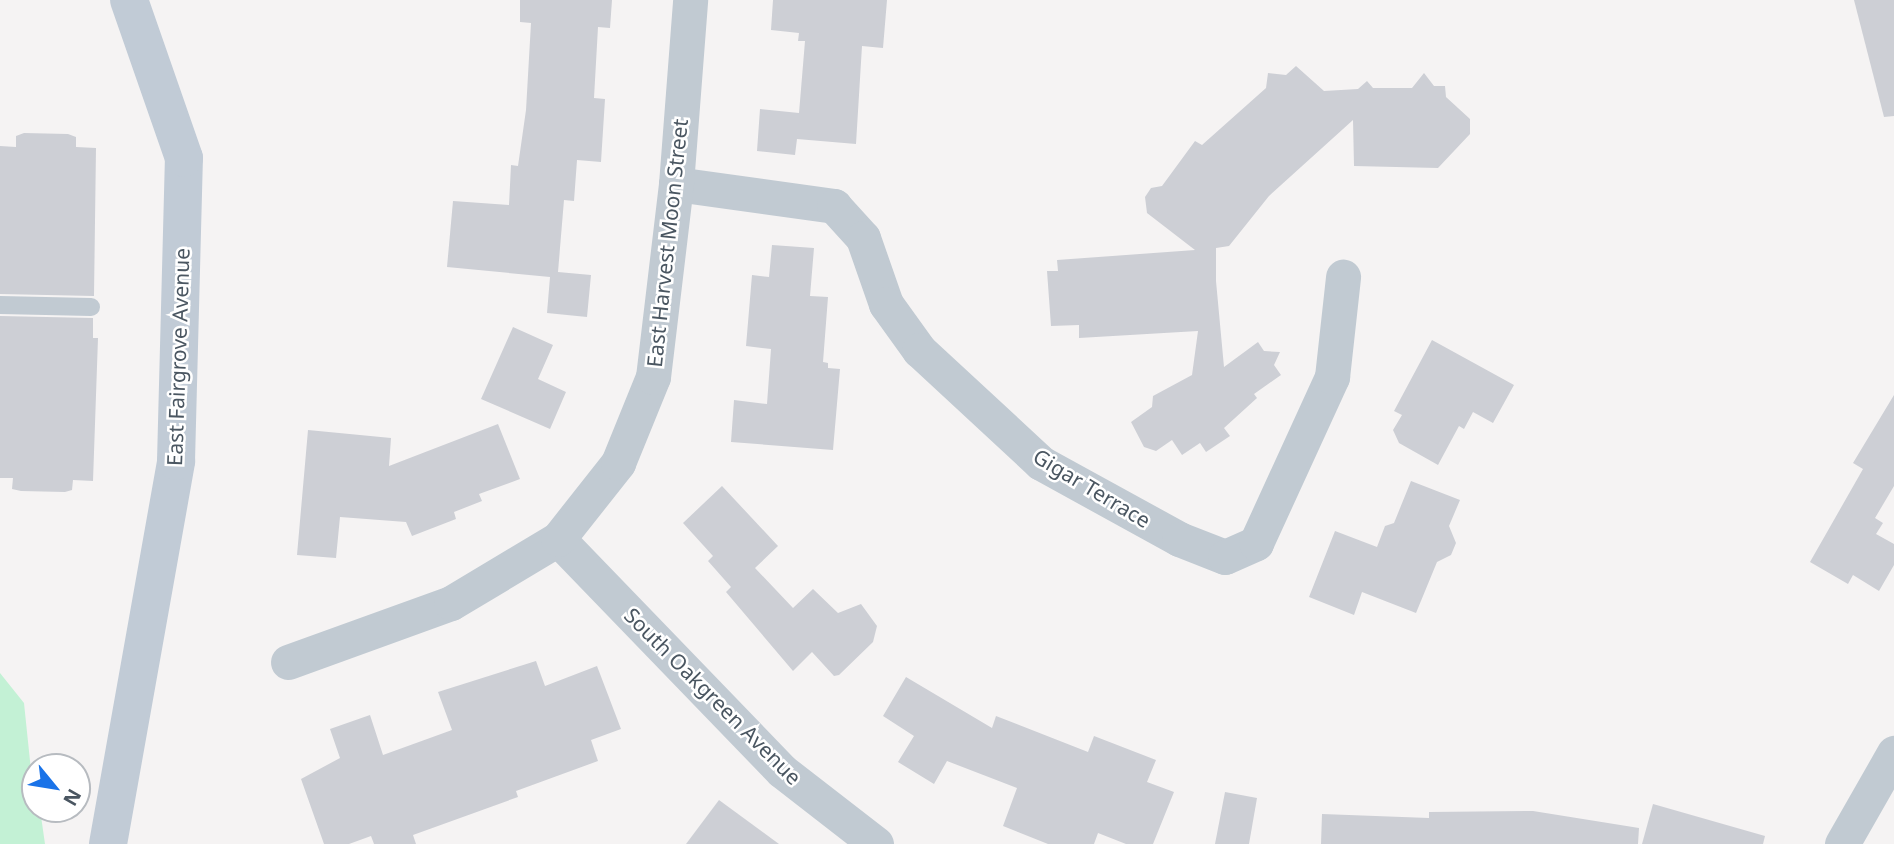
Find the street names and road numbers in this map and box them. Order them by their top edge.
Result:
street label: East Harvest Moon Street [641,118,693,368]
street label: East Fairgrove Avenue [162,247,194,467]
street label: Gigar Terrace [1029,443,1155,533]
street label: South Oakgreen Avenue [619,602,807,790]

